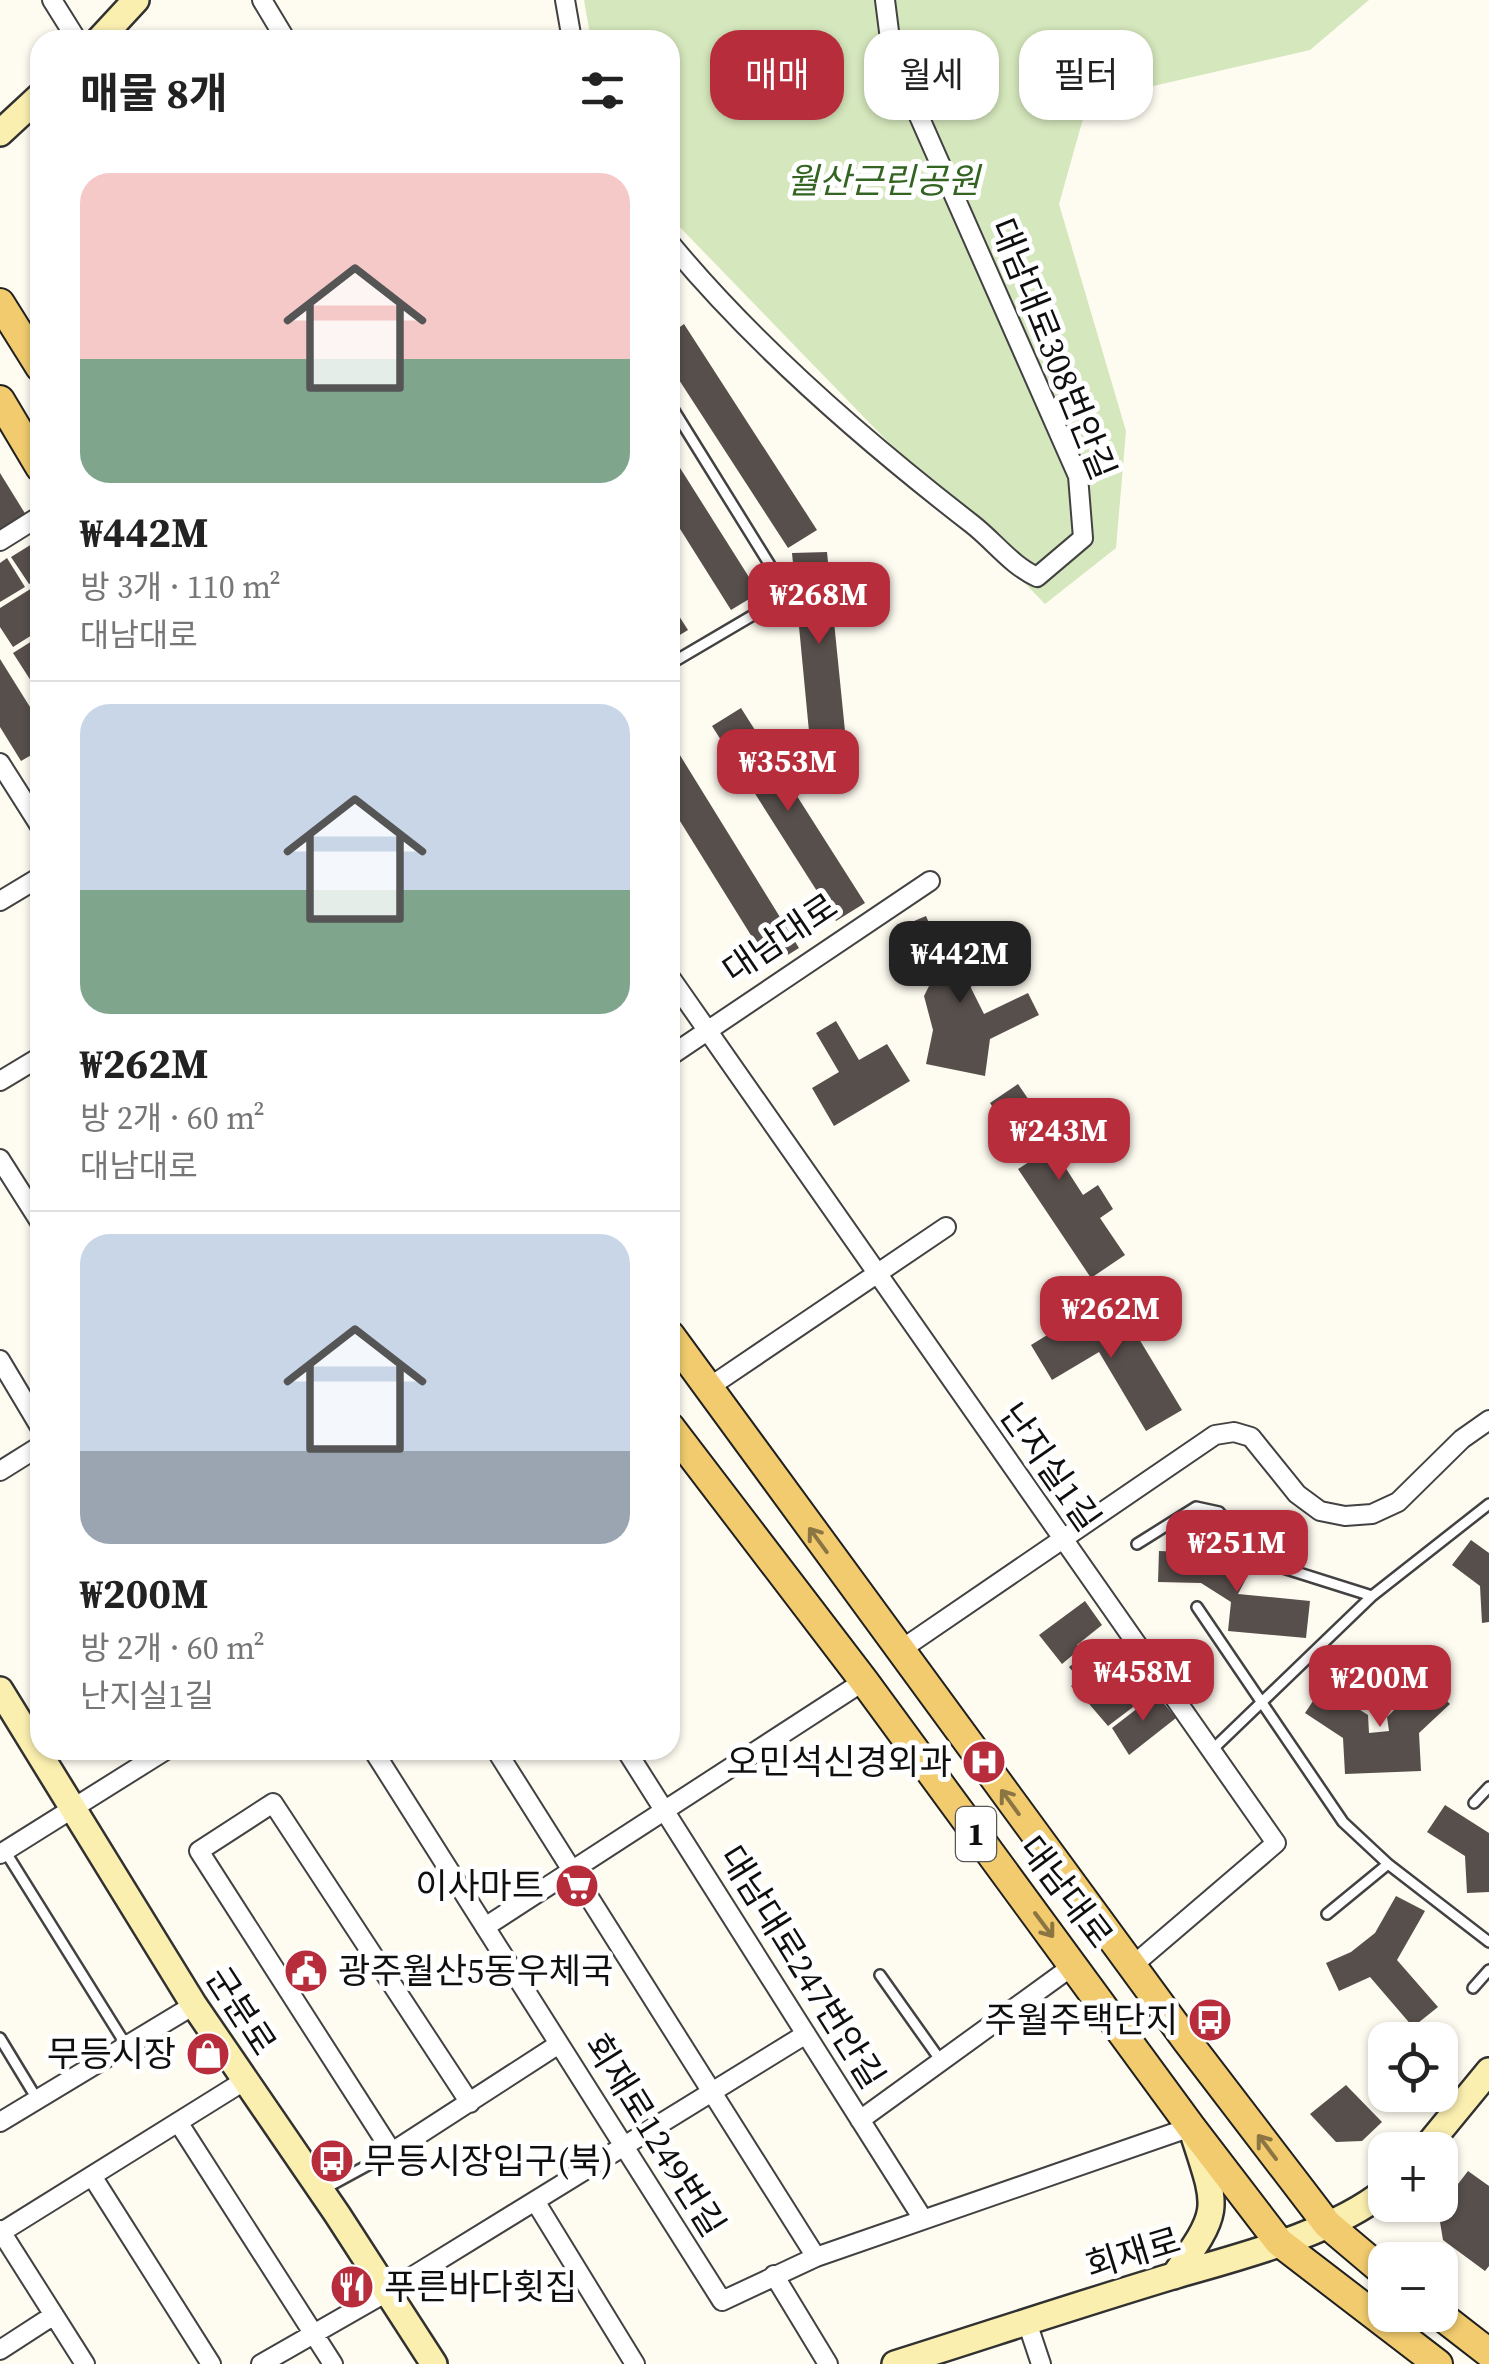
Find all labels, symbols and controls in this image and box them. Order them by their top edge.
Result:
chip: 매매 [710,30,844,120]
chip: 월세 [864,30,999,120]
chip: 필터 [1019,30,1153,120]
icon: filters [575,63,630,118]
text: 매물 8개 [80,64,228,122]
park label: 월산근린공원 [786,157,982,205]
street label: 대남대로308번안길 [979,211,1127,487]
icon: home [265,238,445,418]
text: ₩442M [80,503,209,561]
pin: ₩268M [749,562,889,647]
text: 방 3개 · 110 m² [80,565,281,609]
text: ₩268M [770,572,868,616]
text: 대남대로 [80,613,198,657]
pin: ₩353M [718,729,858,814]
text: ₩353M [739,739,837,783]
icon: home [265,769,445,949]
street label: 대남대로 [713,882,847,994]
pin: ₩442M [890,921,1030,1006]
text: ₩442M [911,931,1009,975]
text: ₩262M [80,1034,209,1092]
text: 방 2개 · 60 m² [80,1096,265,1140]
pin: ₩243M [989,1098,1129,1183]
text: ₩243M [1010,1108,1108,1152]
text: 대남대로 [80,1144,198,1188]
pin: ₩262M [1041,1276,1181,1361]
text: ₩262M [1062,1286,1160,1330]
icon: home [265,1299,445,1479]
street label: 난지실1길 [988,1393,1112,1541]
pin: ₩251M [1167,1510,1307,1595]
text: ₩251M [1188,1520,1286,1564]
one-way arrow [808,1527,829,1554]
text: ₩200M [80,1564,209,1622]
text: 방 2개 · 60 m² [80,1626,265,1670]
pin: ₩458M [1073,1639,1213,1724]
pin: ₩200M [1310,1645,1450,1730]
text: ₩458M [1094,1649,1192,1693]
text: ₩200M [1331,1655,1429,1699]
text: 난지실1길 [80,1674,214,1718]
place label: 오민석신경외과 [727,1738,952,1786]
hospital icon: 오민석신경외과 [961,1739,1007,1785]
one-way arrow [999,1789,1020,1817]
road number: 1 [956,1807,996,1861]
street label: 대남대로 [1008,1826,1124,1958]
street label: 대남대로247번안길 [708,1836,896,2098]
place label: 이사마트 [415,1862,544,1910]
supermarket icon: 이사마트 [554,1863,600,1909]
one-way arrow [1033,1911,1054,1938]
place label: 광주월산5동우체국 [338,1947,613,1995]
public building icon: 광주월산5동우체국 [283,1948,329,1994]
street label: 군분로 [195,1957,287,2065]
place label: 주월주택단지 [985,1996,1178,2044]
bus stop icon: 주월주택단지 [1187,1997,1233,2043]
map controls [1368,2022,1458,2332]
button: locate [1368,2022,1458,2112]
street label: 회재로1249번길 [573,2024,737,2246]
place label: 무등시장 [47,2030,176,2078]
shop icon: 무등시장 [185,2031,231,2077]
button: + [1368,2132,1458,2222]
one-way arrow [1257,2134,1278,2161]
place label: 무등시장입구(북) [364,2137,613,2185]
bus stop icon: 무등시장입구(북) [309,2138,355,2184]
street label: 회재로 [1080,2216,1186,2290]
button: − [1368,2242,1458,2332]
place label: 푸른바다횟집 [384,2263,577,2311]
restaurant icon: 푸른바다횟집 [329,2264,375,2310]

